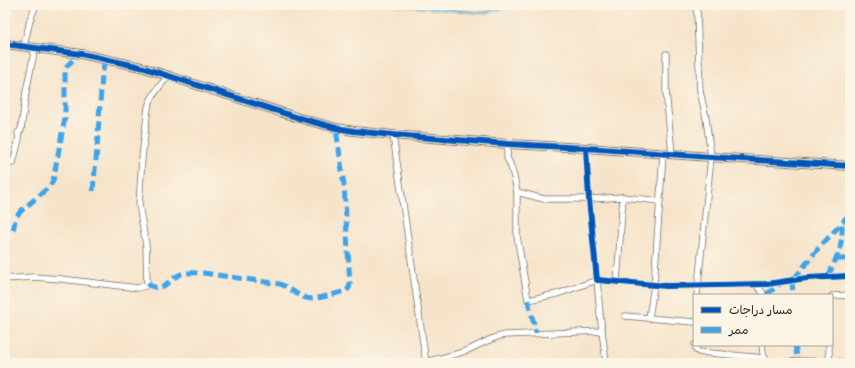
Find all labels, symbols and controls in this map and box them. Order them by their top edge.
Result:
legend [693,294,833,346]
text: مسار دراجات [729,303,793,318]
text: ممر [728,323,748,338]

